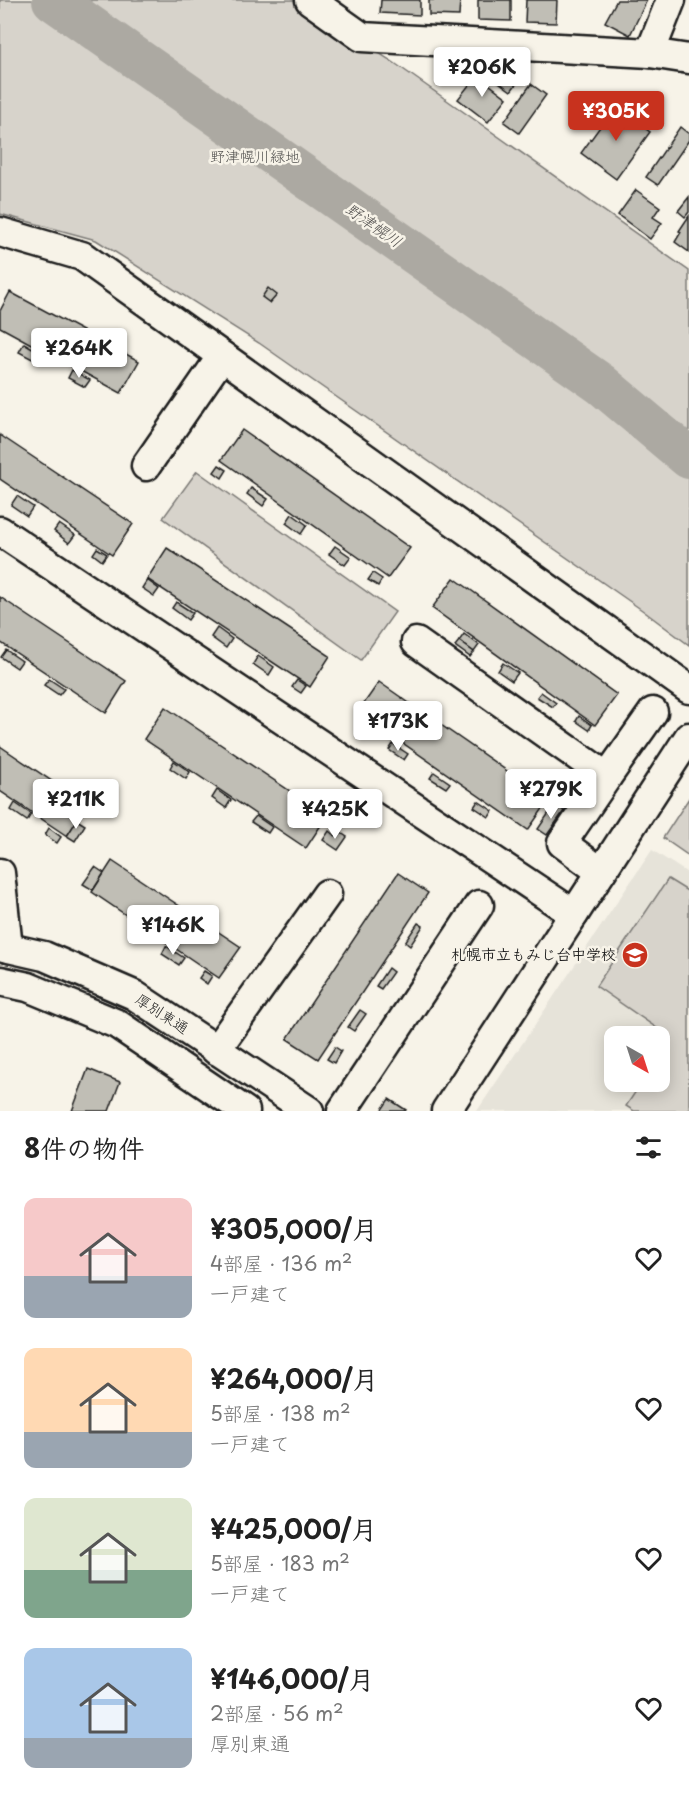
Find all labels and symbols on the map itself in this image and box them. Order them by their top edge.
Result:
pin: ¥206K [440,47,524,98]
pin: ¥305K [574,91,658,142]
park label: 野津幌川緑地 [210,144,300,167]
water label: 野津幌川 [341,196,408,252]
pin: ¥264K [37,328,121,379]
pin: ¥173K [356,701,440,752]
pin: ¥279K [509,769,593,820]
pin: ¥211K [34,779,118,830]
pin: ¥425K [293,789,377,840]
pin: ¥146K [131,905,215,956]
school or university icon: 札幌市立もみじ台中学校 [620,940,650,970]
place label: 札幌市立もみじ台中学校 [451,942,616,965]
street label: 厚別東通 [131,987,194,1039]
north arrow [604,1026,670,1092]

